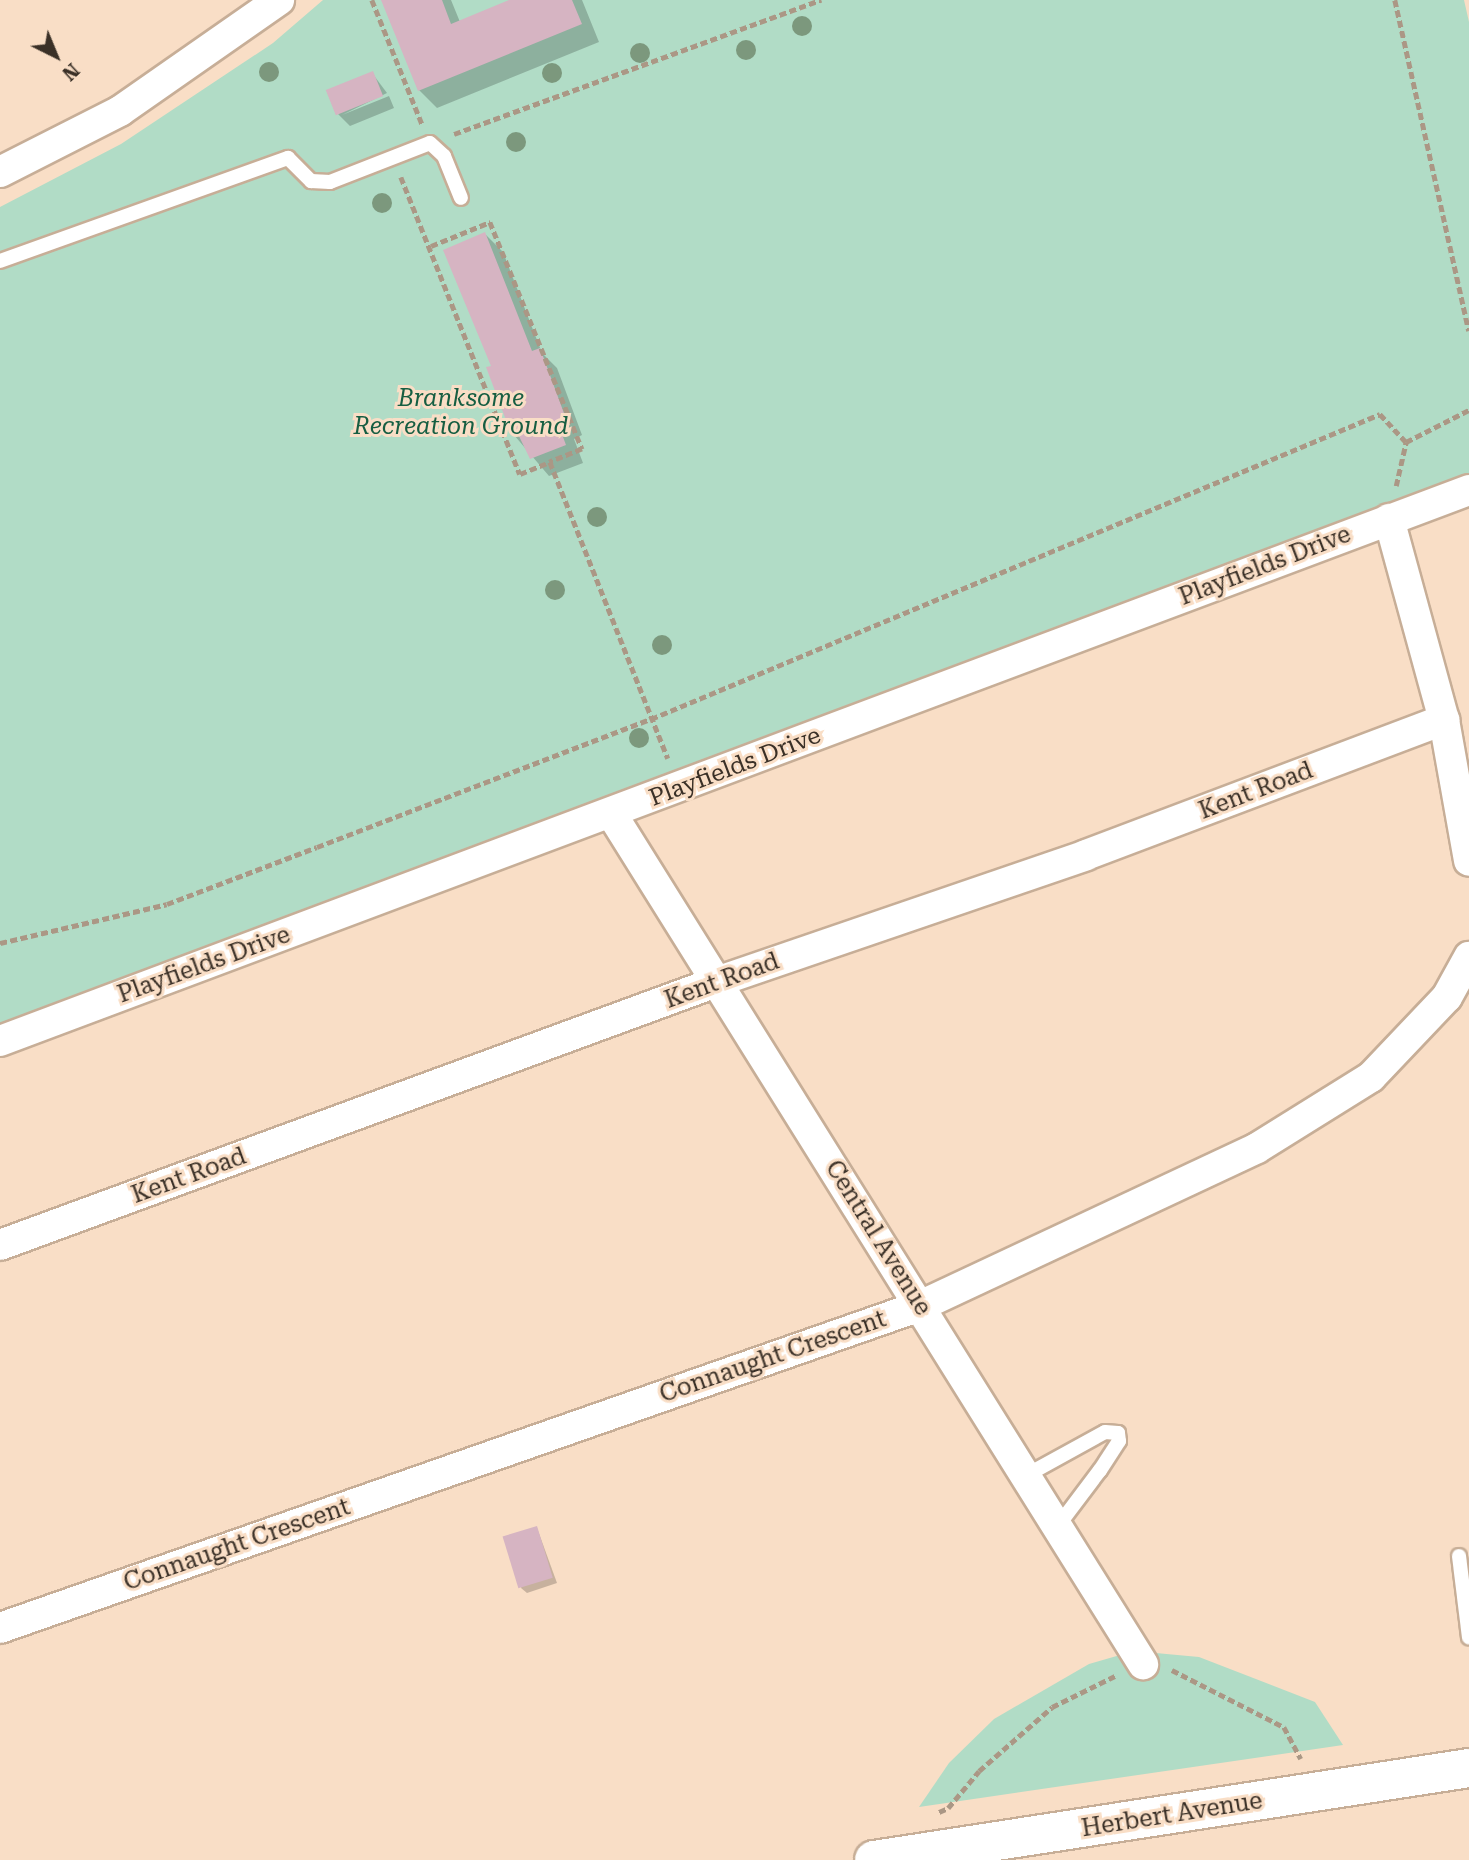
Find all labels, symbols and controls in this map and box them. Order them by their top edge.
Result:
north arrow [21,21,91,91]
text: N [57,58,84,85]
park label: Branksome Recreation Ground [353,385,569,441]
street label: Playfields Drive [1175,520,1355,612]
street label: Playfields Drive [645,721,825,813]
street label: Kent Road [1195,756,1317,826]
street label: Playfields Drive [114,920,294,1010]
street label: Kent Road [661,947,783,1015]
street label: Kent Road [128,1142,250,1210]
street label: Central Avenue [819,1155,937,1321]
street label: Connaught Crescent [656,1305,890,1409]
street label: Connaught Crescent [120,1493,354,1597]
street label: Herbert Avenue [1080,1786,1264,1844]

